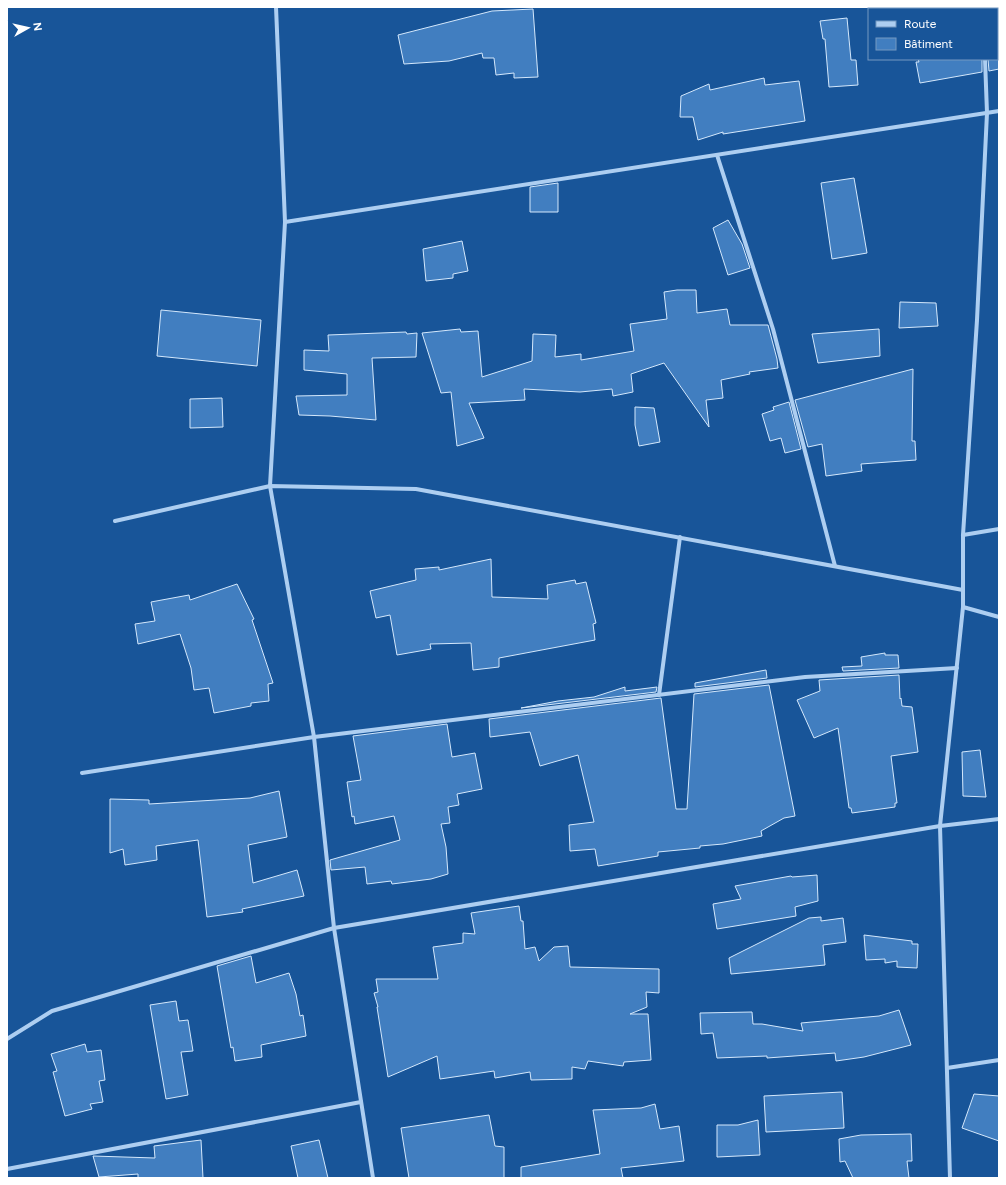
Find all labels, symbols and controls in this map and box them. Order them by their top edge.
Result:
north arrow [8,8,48,48]
legend [868,8,998,60]
text: Route [904,17,937,31]
text: N [30,22,44,32]
text: Bâtiment [904,37,953,51]

